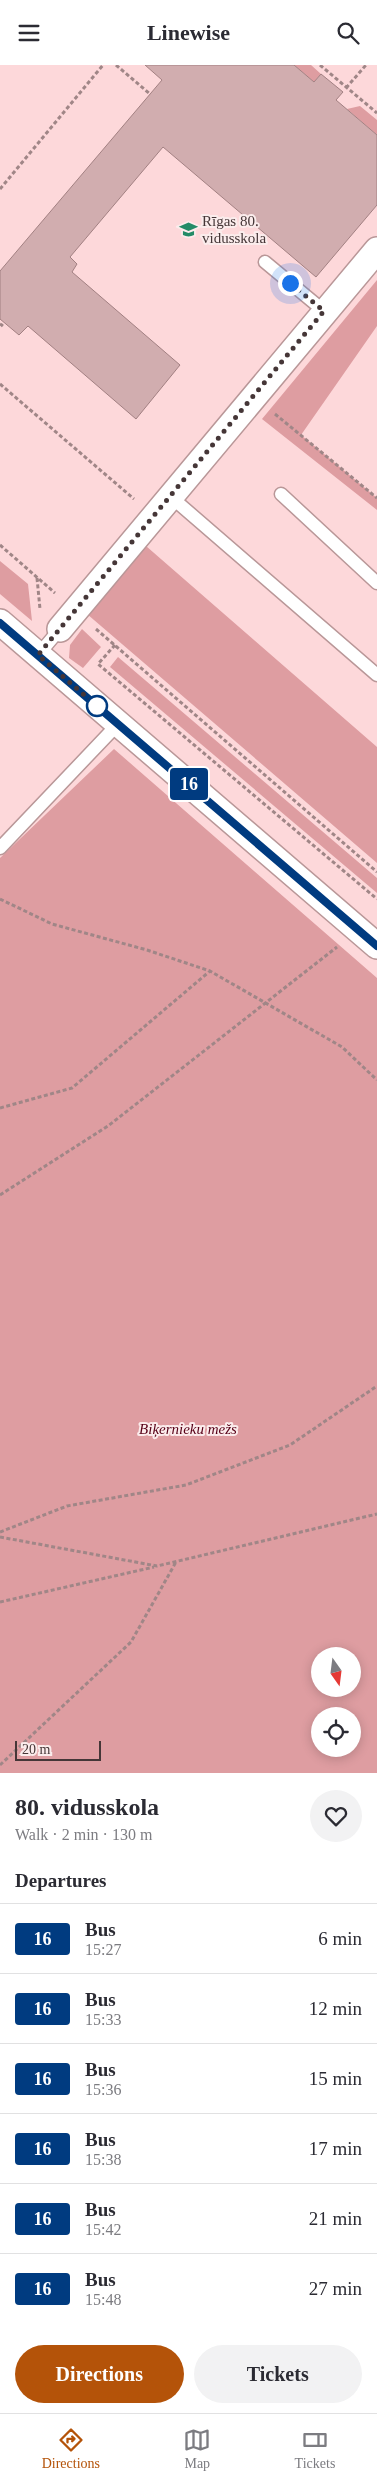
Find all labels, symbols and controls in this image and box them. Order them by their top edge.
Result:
icon: menu [15,19,43,47]
icon: search [334,19,362,47]
text: Linewise [147,20,230,45]
place label: Rīgas 80. vidusskola [202,213,267,246]
school or university icon: Rīgas 80. vidusskola [178,220,198,240]
your location [278,271,303,296]
unlabelled marker [86,695,108,717]
line badge: 16 [166,768,212,800]
text: 16 [180,774,198,794]
park label: Biķernieku mežs [139,1421,237,1438]
north arrow [311,1647,361,1697]
map controls [311,1647,361,1757]
button: locate [311,1707,361,1757]
scale bar [15,1738,101,1761]
text: 20 m [22,1742,50,1757]
button: heart [310,1790,362,1842]
text: 80. vidusskola [15,1794,159,1820]
text: Walk · 2 min · 130 m [15,1826,152,1843]
text: Departures [15,1870,106,1891]
text: Bus [85,1919,116,1940]
text: 6 min [318,1928,362,1949]
text: 16 [34,1929,52,1949]
text: 15:27 [85,1941,121,1958]
text: Bus [85,1989,116,2010]
text: 12 min [309,1998,362,2019]
text: 16 [34,1999,52,2019]
text: 15:33 [85,2011,121,2028]
text: Bus [85,2059,116,2080]
text: 15 min [309,2068,362,2089]
text: 16 [34,2069,52,2089]
text: 15:36 [85,2081,121,2098]
text: Bus [85,2129,116,2150]
text: 17 min [309,2138,362,2159]
text: 16 [34,2139,52,2159]
text: 15:38 [85,2151,121,2168]
text: Bus [85,2199,116,2220]
text: 21 min [309,2208,362,2229]
text: 16 [34,2209,52,2229]
text: 15:42 [85,2221,121,2238]
text: Bus [85,2269,116,2290]
text: 27 min [309,2278,362,2299]
text: 16 [34,2279,52,2299]
text: 15:48 [85,2291,121,2308]
button: Directions [15,2345,184,2403]
button: Tickets [194,2345,362,2403]
tab: Directions [42,2426,100,2472]
tab: Map [183,2426,211,2472]
tab: Tickets [295,2426,335,2472]

